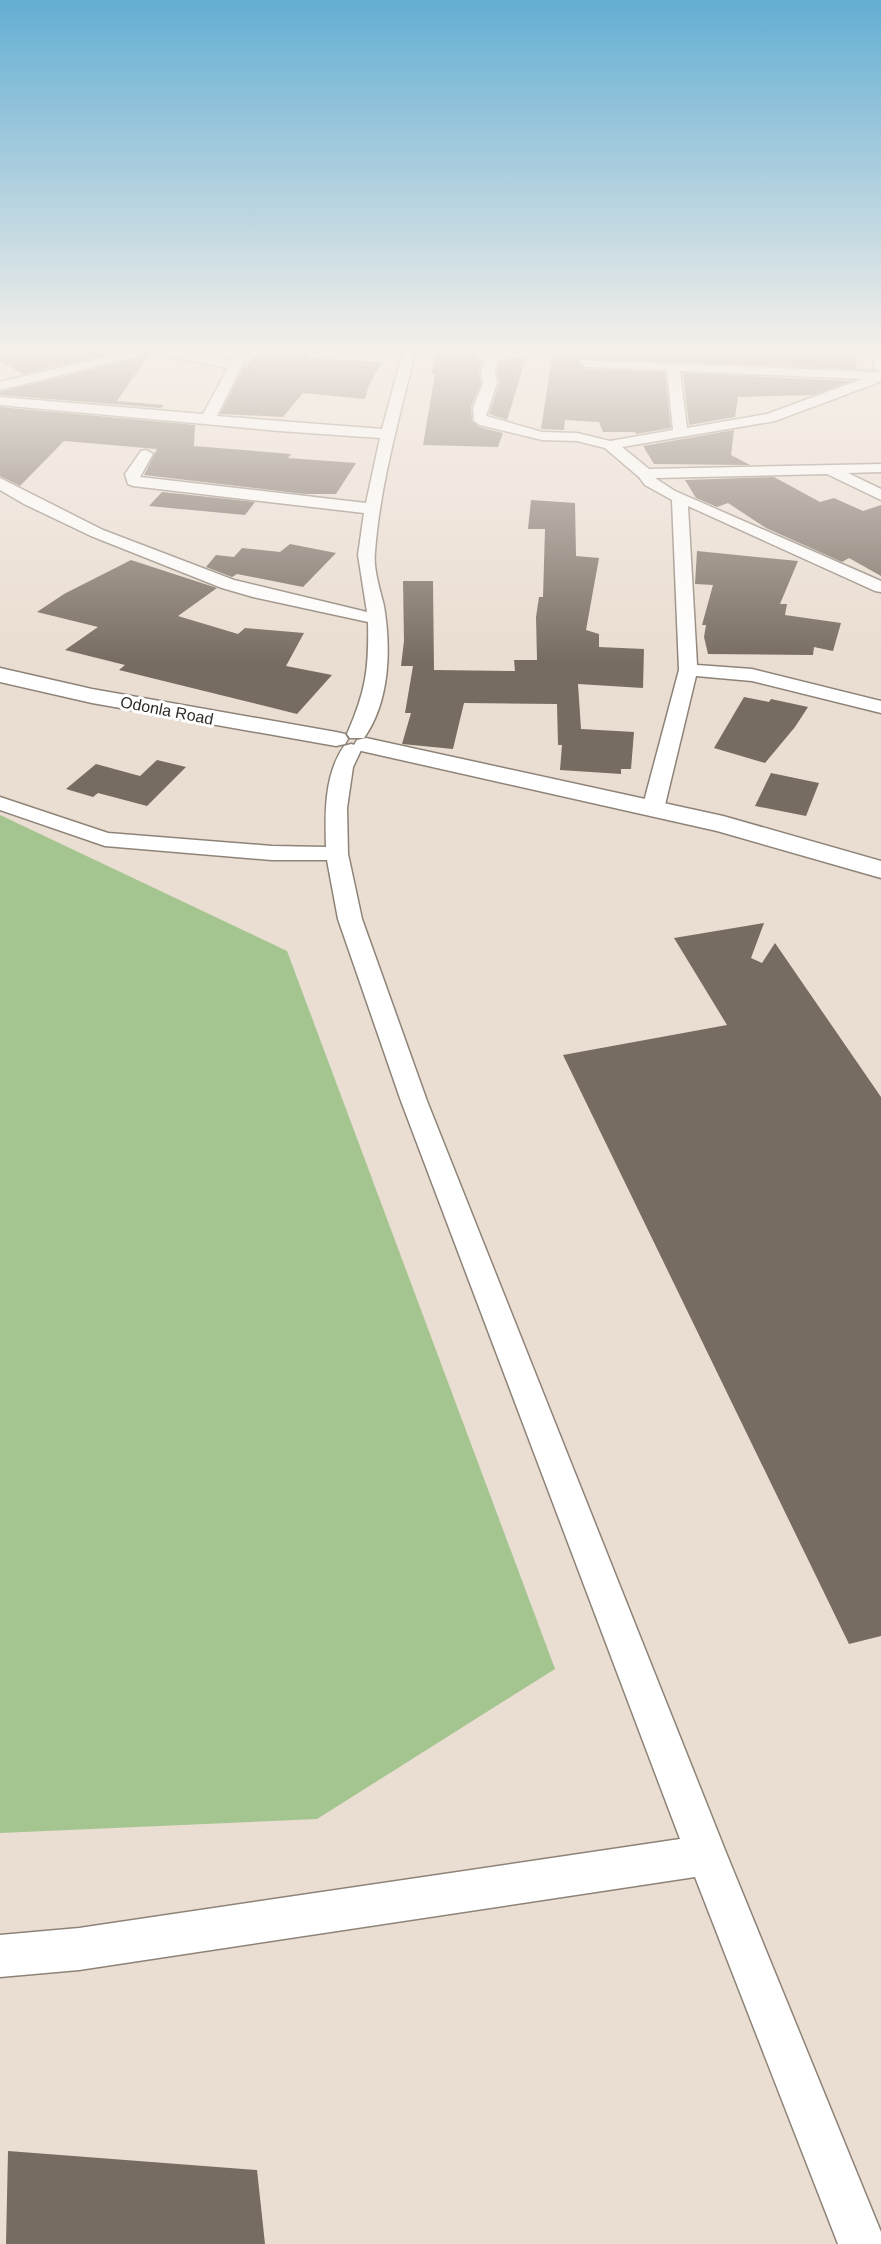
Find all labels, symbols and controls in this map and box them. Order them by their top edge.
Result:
street label: Odonla Road [119,693,215,728]

